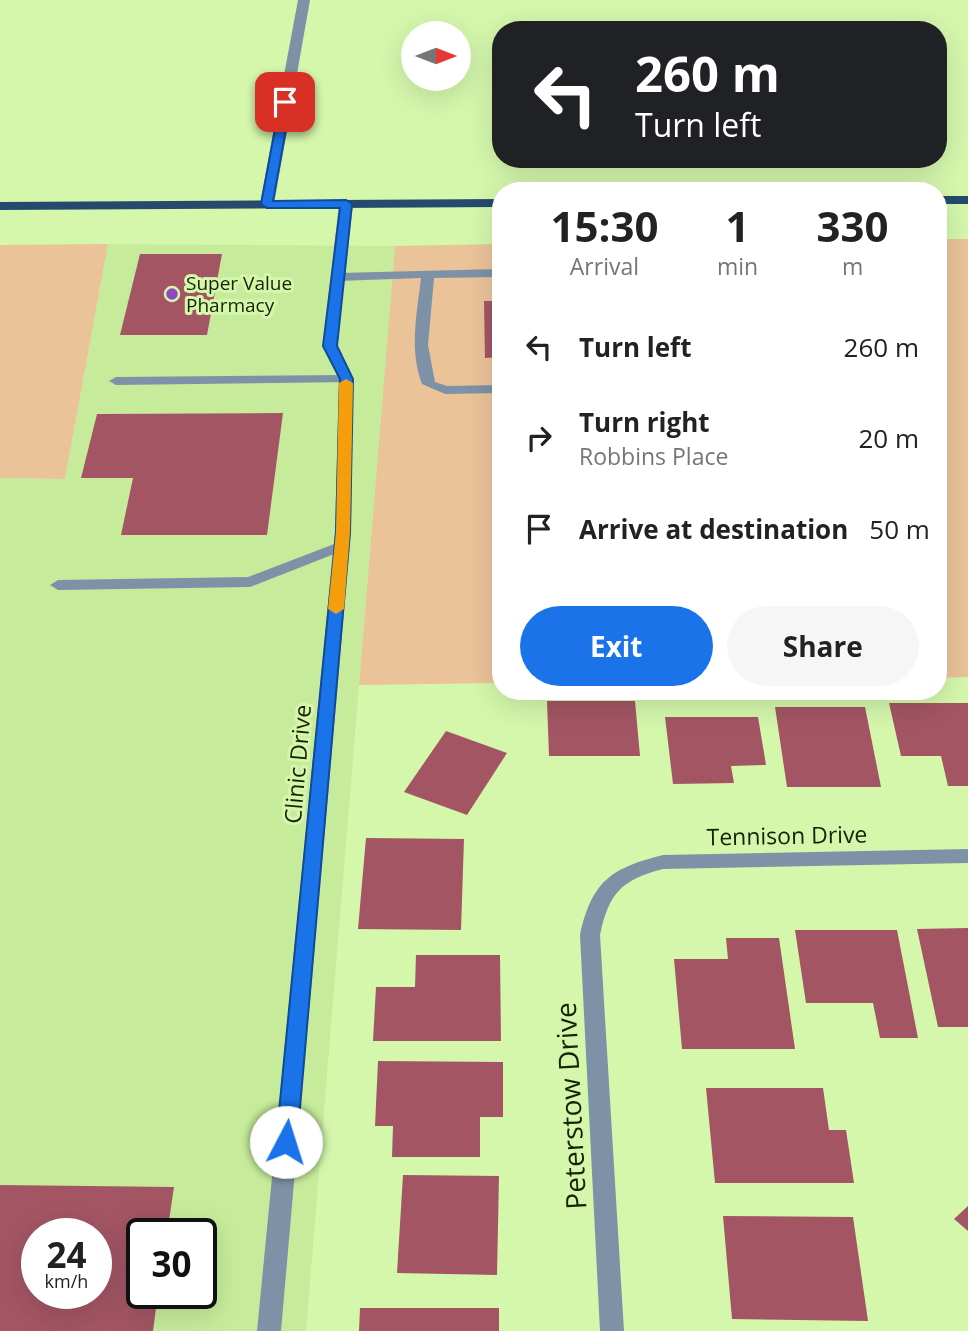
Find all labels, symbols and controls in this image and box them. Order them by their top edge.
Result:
north arrow [401,21,471,91]
map controls [401,21,471,91]
text: 260 m [635,40,780,106]
icon: left [520,49,611,140]
pin [255,72,315,132]
icon: arrive [266,83,304,121]
text: Turn left [635,103,761,146]
text: 15:30 [550,197,658,254]
text: 1 [725,197,750,254]
text: 330 [817,197,889,254]
text: Arrival [570,250,639,282]
text: min [717,250,758,282]
text: m [842,250,863,282]
place label: Super Value Pharmacy [186,270,292,318]
marker: Super Value Pharmacy [164,286,180,302]
icon: left [520,328,558,366]
text: Turn left [579,329,691,365]
text: 260 m [844,329,919,365]
text: Turn right [579,404,710,440]
icon: right [520,419,558,457]
text: 20 m [858,420,919,456]
text: Robbins Place [579,440,728,472]
icon: arrive [520,510,558,548]
text: Arrive at destination [579,511,848,547]
text: 50 m [869,511,930,547]
button: Exit [520,606,713,686]
button: Share [727,606,919,686]
street label: Clinic Drive [276,703,318,825]
street label: Tennison Drive [706,818,868,852]
street label: Peterstow Drive [546,1001,594,1211]
position arrow [249,1105,323,1179]
speed limit sign: 30 [126,1218,217,1309]
text: 24 [46,1231,87,1278]
text: km/h [45,1269,88,1293]

